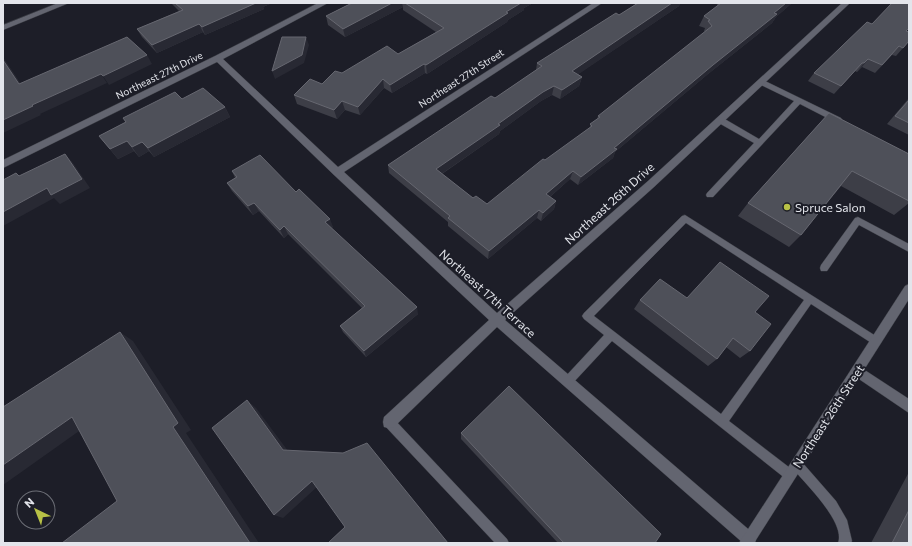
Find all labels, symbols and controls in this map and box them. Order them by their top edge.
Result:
street label: Northeast 27th Street [416,46,506,110]
street label: Northeast 27th Drive [114,49,204,101]
street label: Northeast 26th Drive [562,159,656,247]
place label: Spruce Salon [795,200,866,214]
marker: Spruce Salon [782,202,792,212]
street label: Northeast 17th Terrace [437,246,539,340]
street label: Northeast 26th Street [789,362,867,470]
north arrow [16,490,56,530]
text: N [21,495,36,510]

